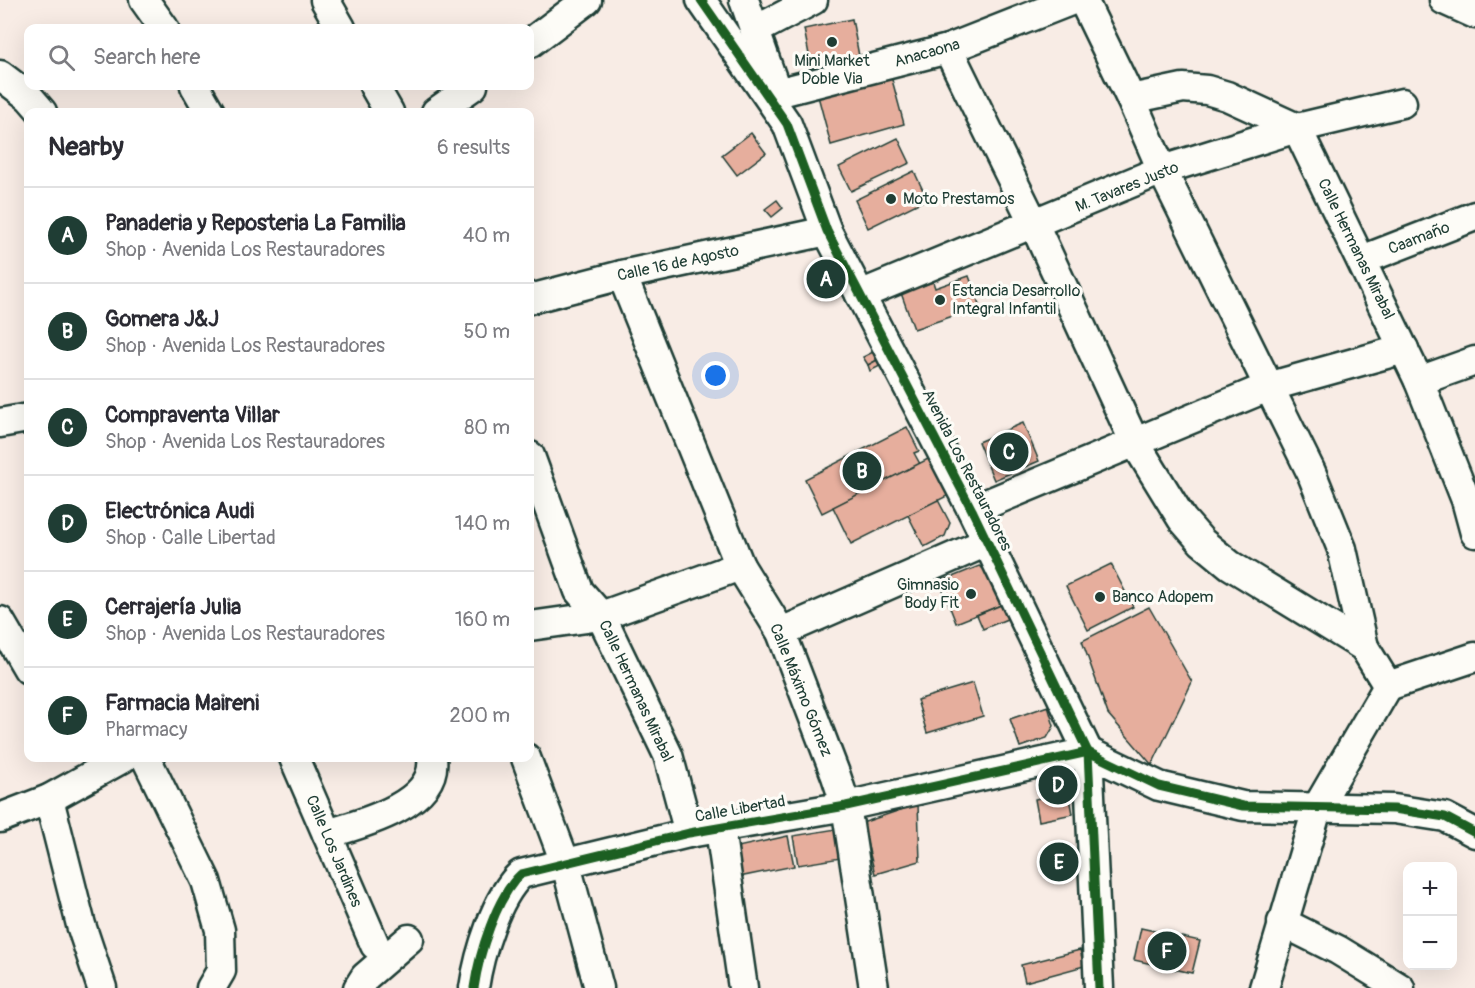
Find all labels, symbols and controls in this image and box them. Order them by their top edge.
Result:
search box [24,24,534,90]
street label: Anacaona [892,34,962,72]
marker: Mini Market Doble Via [825,35,839,49]
icon: search [45,41,78,74]
text: Search here [93,43,200,71]
place label: Mini Market Doble Via [794,51,870,89]
text: Nearby [48,131,124,163]
text: 6 results [437,135,510,160]
street label: M. Tavares Justo [1072,157,1182,217]
street label: Calle Hermanas Mirabal [1313,175,1399,323]
place label: Moto Prestamos [903,189,1014,209]
marker: Moto Prestamos [884,192,898,206]
text: Panaderia y Reposteria La Familia [105,209,406,237]
street label: Caamaño [1385,217,1453,259]
text: A [61,223,74,248]
text: 40 m [463,223,510,248]
text: Shop · Avenida Los Restauradores [105,237,385,262]
street label: Calle 16 de Agosto [615,240,741,286]
pin: A [806,256,846,302]
place label: Estancia Desarrollo Integral Infantil [952,281,1081,319]
marker: Estancia Desarrollo Integral Infantil [933,293,947,307]
text: Gomera J&J [105,305,219,333]
text: B [62,319,73,344]
text: 50 m [463,319,510,344]
text: Shop · Avenida Los Restauradores [105,333,385,358]
your location [701,361,730,390]
street label: Avenida Los Restauradores [918,386,1016,554]
text: Compraventa Villar [105,401,280,429]
text: C [61,415,74,440]
text: 80 m [464,415,510,440]
text: Shop · Avenida Los Restauradores [105,429,385,454]
pin: C [990,430,1028,474]
pin: B [842,448,882,494]
text: Electrónica Audi [105,497,254,525]
text: D [61,511,74,536]
text: 140 m [455,511,510,536]
text: Shop · Calle Libertad [105,525,276,550]
place label: Gimnasio Body Fit [897,575,960,613]
marker: Gimnasio Body Fit [964,587,978,601]
place label: Banco Adopem [1112,587,1213,607]
marker: Banco Adopem [1093,590,1107,604]
text: Cerrajería Julia [105,593,241,621]
text: E [62,607,73,632]
text: 160 m [455,607,510,632]
street label: Calle Hermanas Mirabal [594,617,678,765]
text: Shop · Avenida Los Restauradores [105,621,385,646]
street label: Calle Máximo Gómez [765,621,837,759]
text: Farmacia Maireni [105,689,259,717]
text: F [61,703,74,728]
text: 200 m [449,703,510,728]
text: Pharmacy [105,717,188,742]
pin: D [1038,762,1078,808]
street label: Calle Libertad [693,791,787,827]
street label: Calle Los Jardines [301,792,367,910]
pin: E [1040,840,1078,884]
map controls [1403,862,1457,970]
button: + [1403,862,1457,916]
button: − [1403,916,1457,970]
pin: F [1148,928,1186,974]

